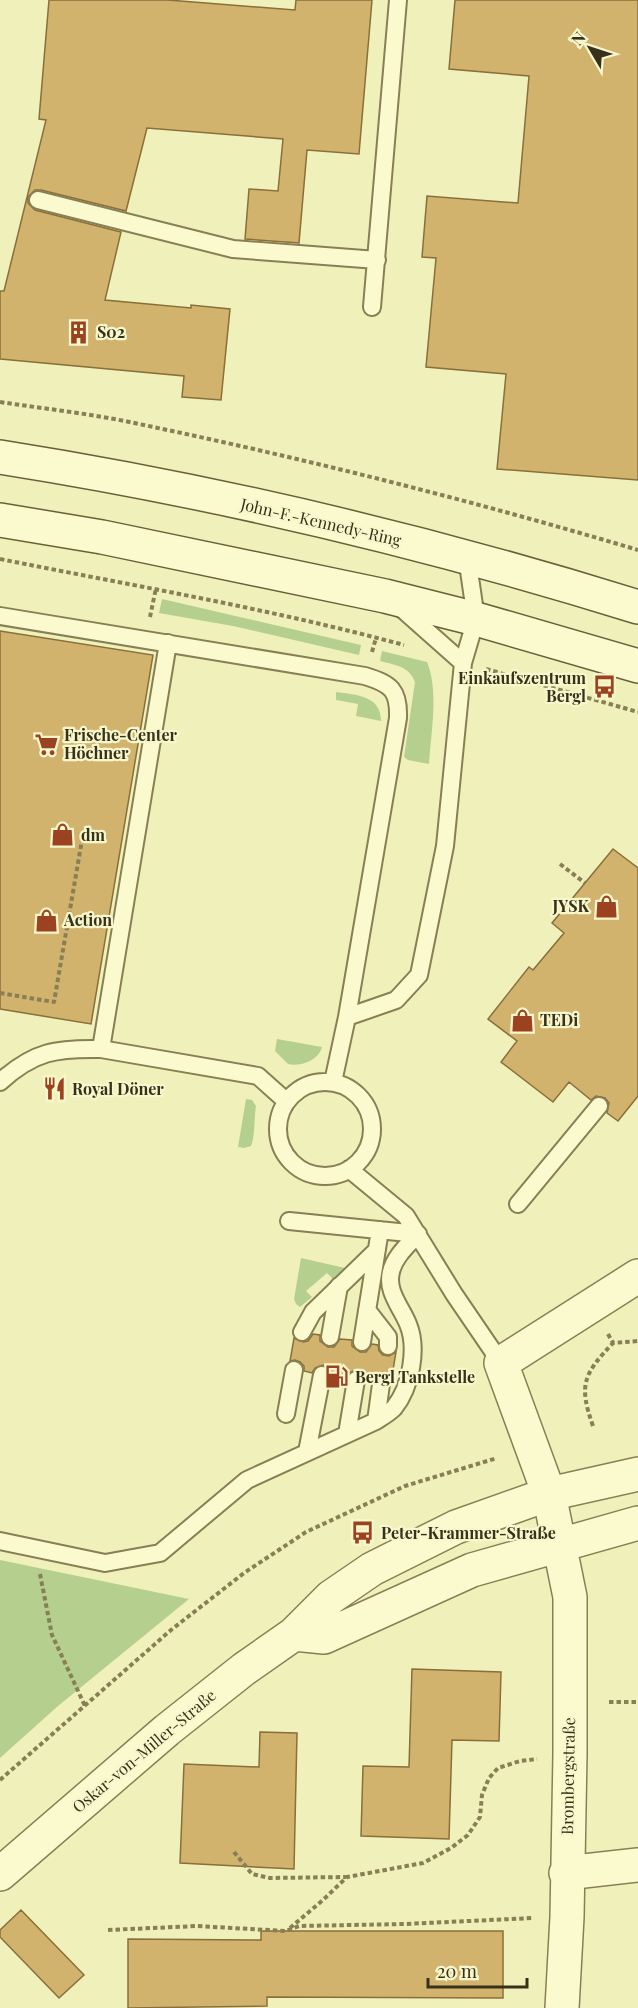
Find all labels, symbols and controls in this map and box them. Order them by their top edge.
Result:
north arrow [560,18,620,78]
text: N [566,27,590,49]
building icon: S02 [66,319,92,345]
place label: S02 [97,321,125,342]
street label: John-F.-Kennedy-Ring [238,493,404,550]
place label: Einkaufszentrum Bergl [458,667,587,706]
bus stop icon: Einkaufszentrum Bergl [591,674,617,700]
place label: Frische-Center Höchner [64,724,177,763]
supermarket icon: Frische-Center Höchner [33,731,59,757]
shop icon: dm [50,822,76,848]
place label: dm [81,824,106,845]
shop icon: JYSK [594,893,620,919]
place label: JYSK [551,895,590,916]
shop icon: Action [33,907,59,933]
place label: Action [63,909,112,930]
shop icon: TEDi [509,1007,535,1033]
place label: TEDi [540,1009,578,1030]
restaurant icon: Royal Döner [41,1076,67,1102]
place label: Royal Döner [72,1078,164,1099]
fuel station icon: Bergl Tankstelle [324,1364,350,1390]
place label: Bergl Tankstelle [355,1366,475,1387]
bus stop icon: Peter-Krammer-Straße [350,1520,376,1546]
place label: Peter-Krammer-Straße [381,1522,556,1543]
street label: Oskar-von-Miller-Straße [67,1684,220,1817]
street label: Brombergstraße [556,1717,579,1835]
scale bar [428,1951,527,1989]
text: 20 m [437,1959,477,1983]

